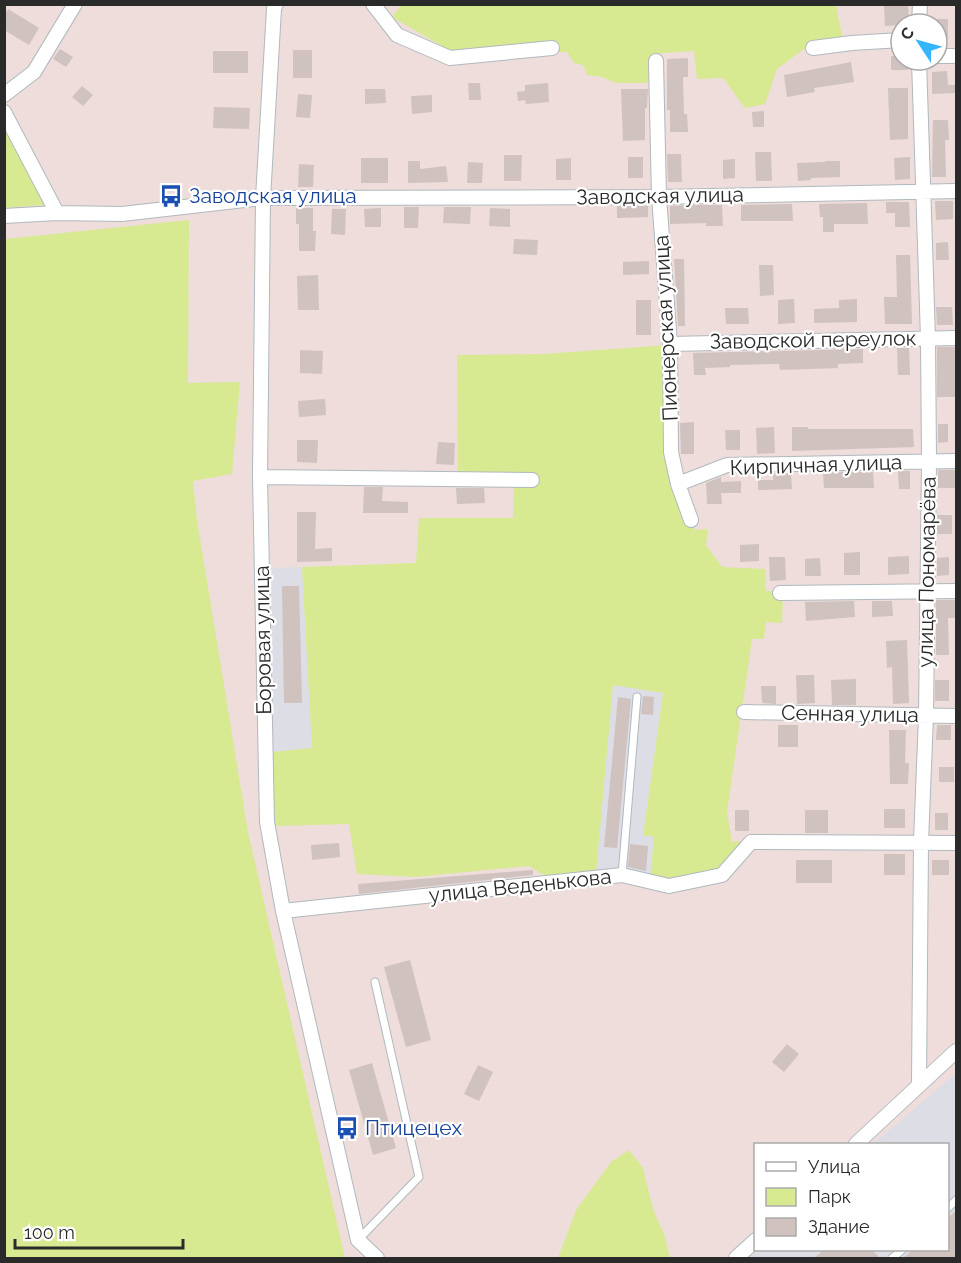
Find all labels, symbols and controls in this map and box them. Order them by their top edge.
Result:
north arrow [889,12,949,72]
text: С [896,23,918,44]
street label: Заводская улица [576,182,744,209]
bus stop icon: Заводская улица [158,183,184,209]
place label: Заводская улица [189,183,357,208]
street label: Пионерская улица [648,234,683,422]
street label: Заводской переулок [709,325,917,354]
street label: Кирпичная улица [729,449,903,480]
street label: улица Пономарёва [912,476,941,668]
street label: Боровая улица [249,565,276,715]
street label: Сенная улица [781,700,919,727]
street label: улица Веденькова [427,863,613,908]
bus stop icon: Птицецех [334,1115,360,1141]
place label: Птицецех [365,1115,462,1140]
legend [754,1143,949,1251]
text: Улица [808,1156,860,1177]
text: Парк [808,1186,851,1207]
scale bar [15,1212,183,1250]
text: Здание [808,1216,870,1237]
text: 100 m [24,1222,75,1243]

